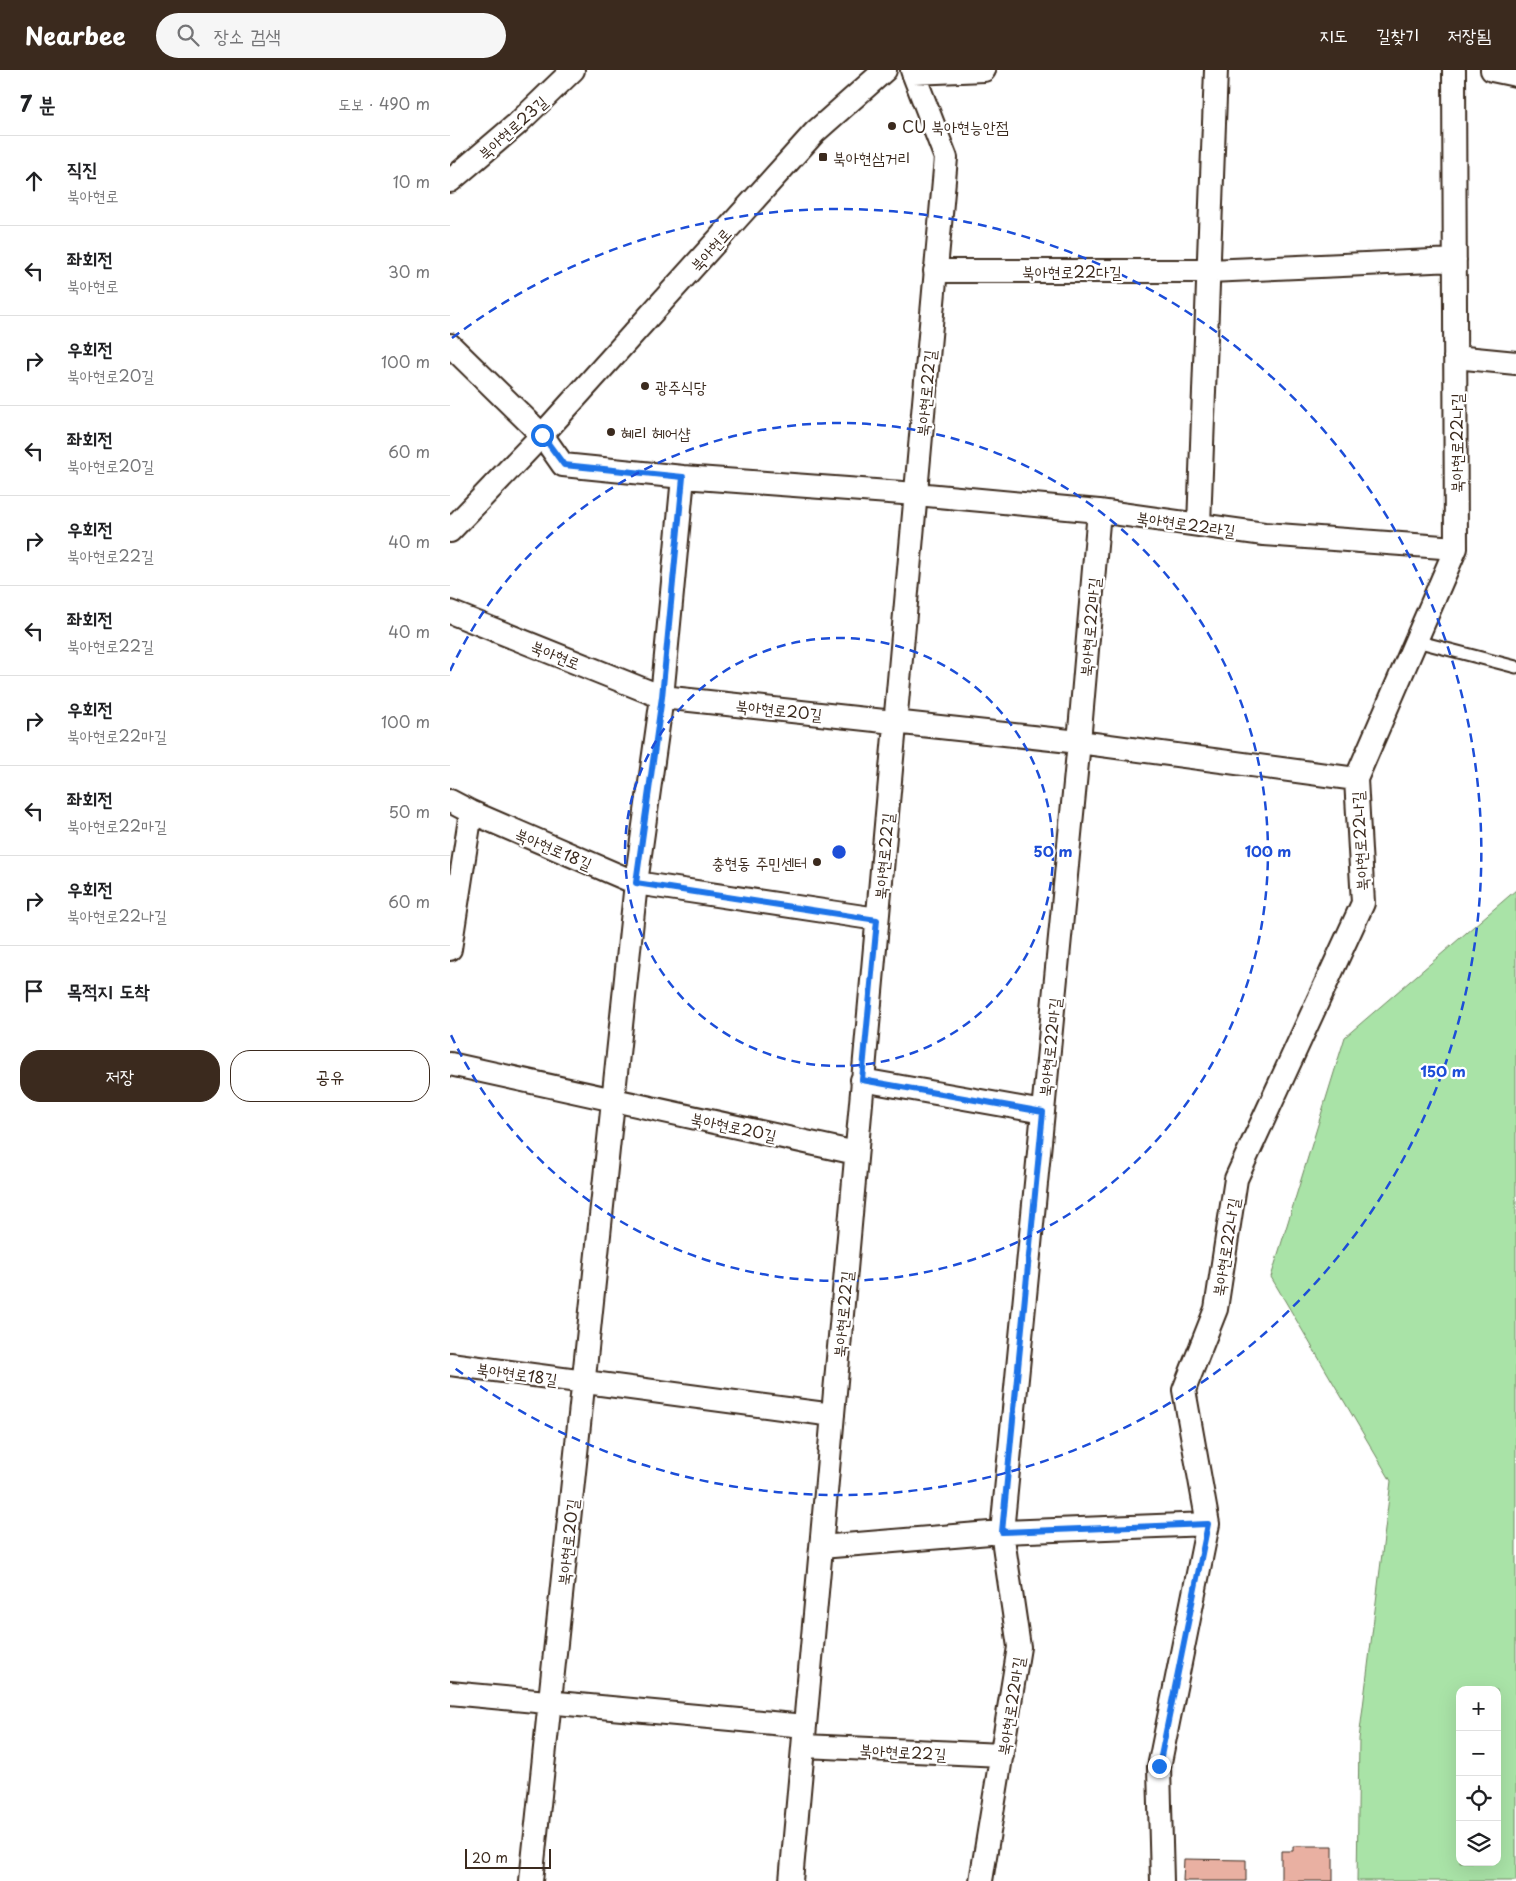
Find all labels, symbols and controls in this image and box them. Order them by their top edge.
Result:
search box [156,13,506,58]
text: Nearbee [25,17,126,53]
icon: search [174,21,202,49]
text: 장소 검색 [214,21,281,49]
text: 지도 [1319,21,1348,48]
text: 길찾기 [1376,21,1420,48]
text: 저장됨 [1448,21,1491,48]
text: 7 분 [20,87,56,119]
street label: 북아현로23길 [472,89,552,165]
text: 도보 · 490 m [338,91,430,115]
place label: CU 북아현능안점 [902,114,1009,138]
marker: CU 북아현능안점 [886,120,898,132]
place label: 북아현삼거리 [833,145,910,169]
marker: 북아현삼거리 [817,151,829,163]
text: 직진 [67,154,98,182]
icon: ahead [20,167,48,195]
text: 10 m [393,169,430,193]
text: 북아현로 [67,183,119,207]
street label: 북아현로 [684,222,736,276]
text: 좌회전 [67,244,113,272]
icon: left [20,257,48,285]
text: 30 m [388,259,430,283]
street label: 북아현로22다길 [1022,259,1122,283]
text: 북아현로 [67,273,119,297]
text: 우회전 [67,334,113,362]
icon: right [20,347,48,375]
text: 100 m [381,349,430,373]
street label: 북아현로22길 [909,349,941,437]
text: 북아현로20길 [67,363,154,387]
place label: 광주식당 [655,374,707,398]
marker: 광주식당 [639,380,651,392]
street label: 북아현로22나길 [1444,393,1468,493]
place label: 혜리 헤어샵 [621,420,691,444]
text: 좌회전 [67,424,113,452]
route start [531,424,554,447]
marker: 혜리 헤어샵 [605,426,617,438]
icon: left [20,437,48,465]
text: 60 m [388,439,430,463]
text: 북아현로20길 [67,453,154,477]
street label: 북아현로22라길 [1135,504,1237,542]
text: 우회전 [67,514,113,542]
icon: right [20,527,48,555]
text: 40 m [388,529,430,553]
text: 북아현로22길 [67,543,154,567]
street label: 북아현로22마길 [1073,576,1105,678]
text: 좌회전 [67,604,113,632]
icon: left [20,617,48,645]
text: 40 m [388,619,430,643]
text: 북아현로22길 [67,633,154,657]
street label: 북아현로 [528,633,584,675]
street label: 북아현로20길 [734,693,824,726]
text: 우회전 [67,694,113,722]
icon: right [20,707,48,735]
text: 100 m [381,709,430,733]
text: 북아현로22마길 [67,723,167,747]
text: 좌회전 [67,784,113,812]
street label: 북아현로22나길 [1344,790,1374,891]
icon: left [20,797,48,825]
text: 50 m [389,799,430,823]
street label: 북아현로22길 [867,812,899,900]
text: 북아현로22마길 [67,813,167,837]
street label: 북아현로18길 [512,821,596,875]
text: 50 m [1034,839,1072,862]
text: 100 m [1245,839,1291,862]
centre of rings [830,843,848,861]
place label: 충현동 주민센터 [712,850,807,874]
marker: 충현동 주민센터 [811,856,823,868]
text: 우회전 [67,874,113,902]
icon: right [20,887,48,915]
text: 60 m [388,889,430,913]
text: 북아현로22나길 [67,903,167,927]
text: 목적지 도착 [67,976,150,1004]
icon: arrive [20,977,48,1005]
street label: 북아현로22마길 [1032,996,1066,1098]
button: 저장 [20,1050,220,1102]
button: 공유 [230,1050,430,1102]
text: 150 m [1420,1059,1466,1082]
street label: 북아현로20길 [689,1105,779,1147]
street label: 북아현로22나길 [1205,1196,1245,1298]
street label: 북아현로22길 [826,1270,858,1358]
street label: 북아현로18길 [475,1355,559,1391]
street label: 북아현로20길 [551,1497,584,1587]
street label: 북아현로22마길 [990,1655,1030,1757]
map controls [1456,1686,1501,1866]
button: + [1456,1686,1501,1731]
button: − [1456,1731,1501,1776]
street label: 북아현로22길 [859,1737,947,1765]
route end [1148,1755,1171,1778]
button: locate [1456,1776,1501,1821]
button: layers [1456,1821,1501,1866]
scale bar [465,1846,551,1869]
text: 20 m [472,1847,508,1868]

